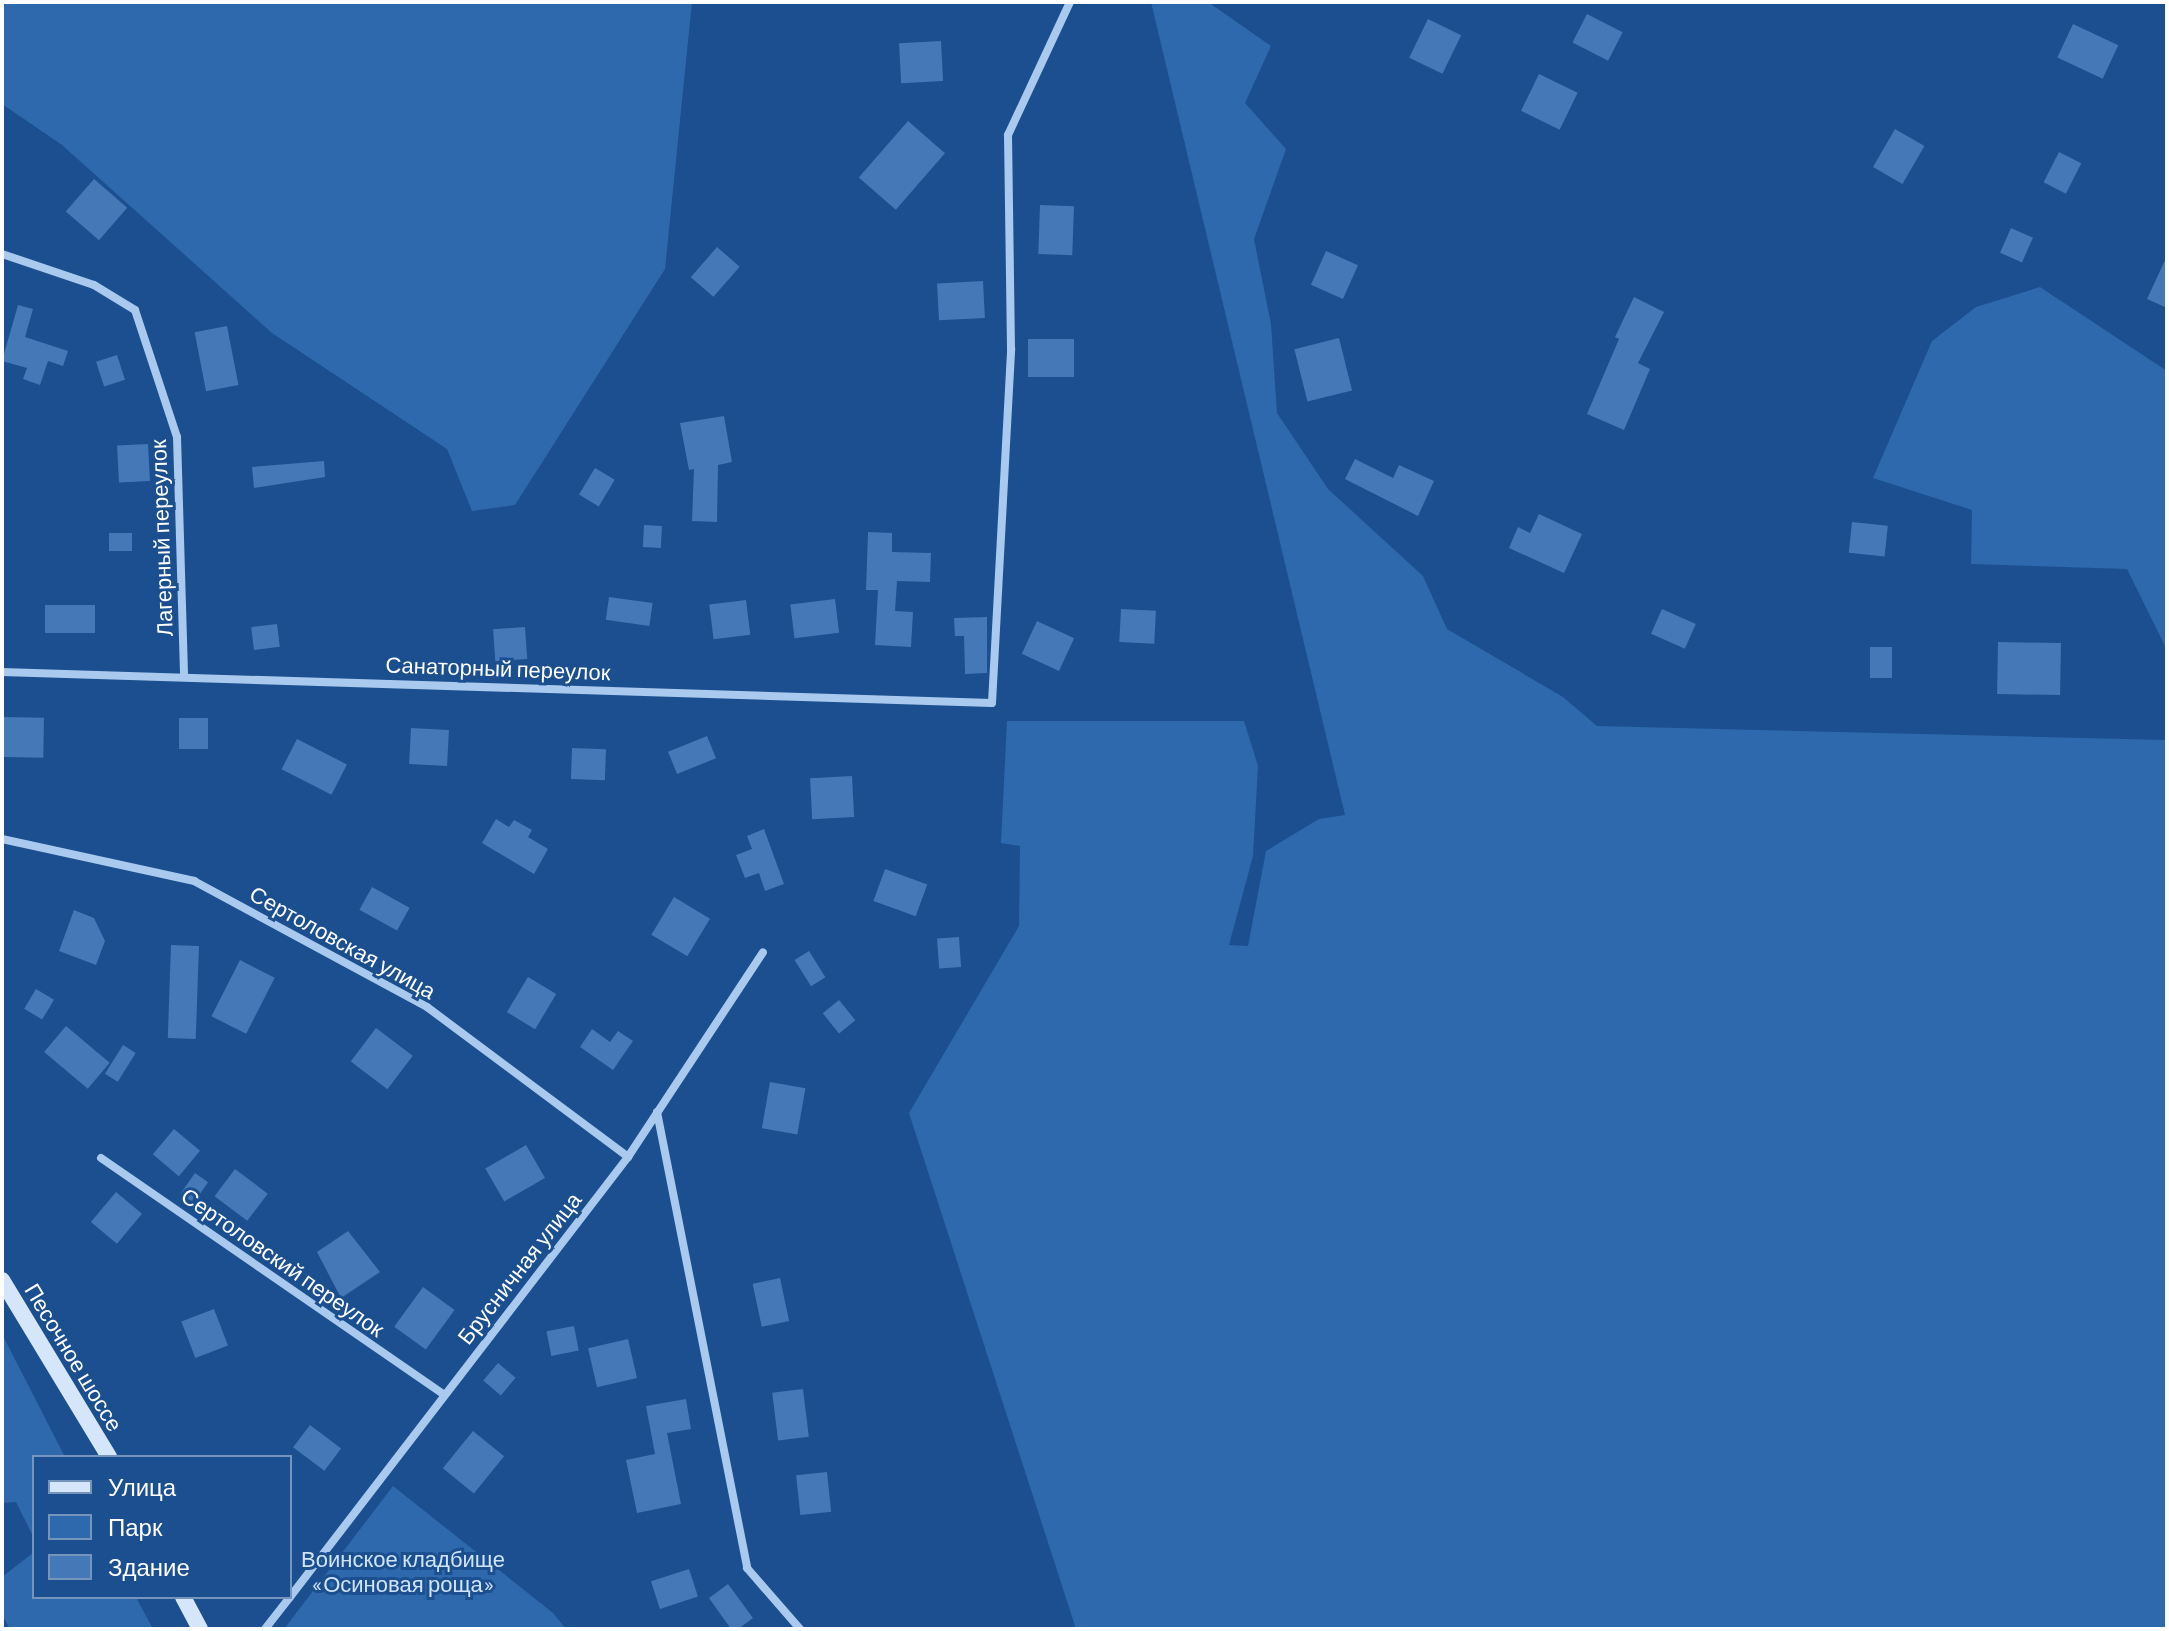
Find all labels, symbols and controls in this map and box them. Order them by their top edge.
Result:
street label: Лагерный переулок [144,439,178,637]
street label: Санаторный переулок [385,651,611,685]
street label: Сертоловская улица [245,880,441,1004]
street label: Сертоловский переулок [176,1182,390,1342]
street label: Брусничная улица [452,1187,586,1349]
street label: Песочное шоссе [20,1278,128,1436]
legend [32,1455,292,1599]
text: Улица [108,1472,176,1501]
text: Парк [108,1512,162,1541]
park label: Воинское кладбище «Осиновая роща» [301,1545,505,1596]
text: Здание [108,1552,190,1581]

